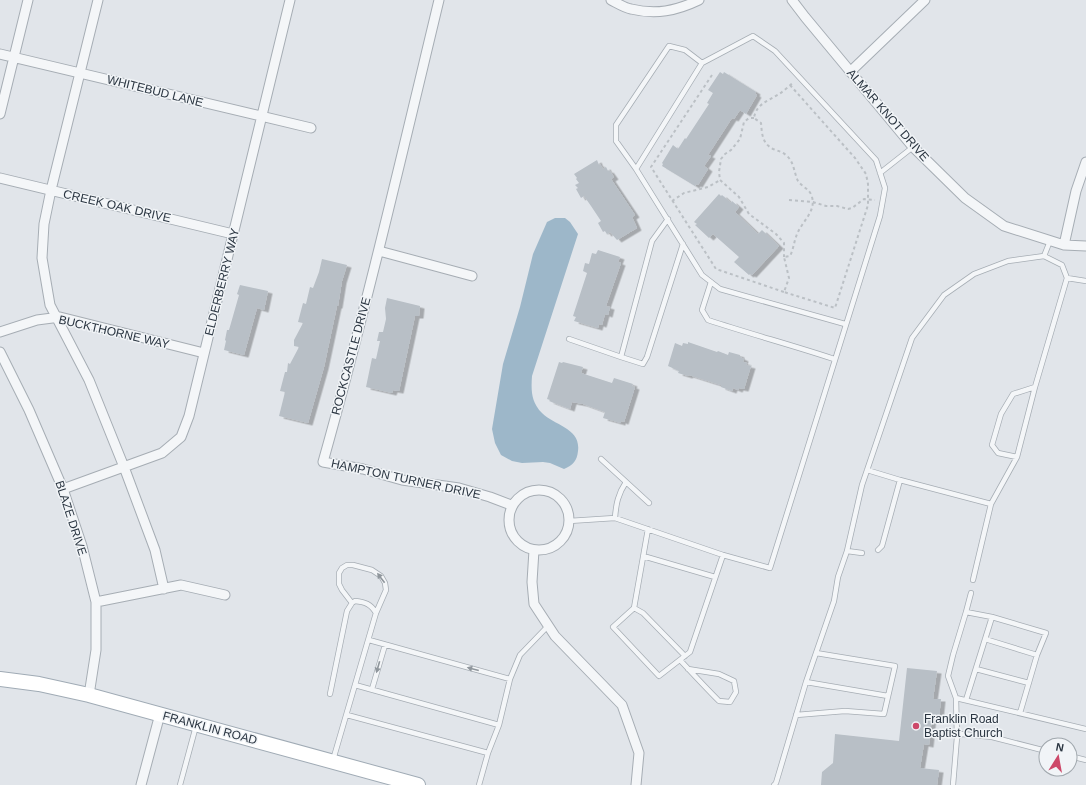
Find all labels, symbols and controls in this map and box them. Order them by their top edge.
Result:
street label: ALMAR KNOT DRIVE [844,66,932,164]
street label: WHITEBUD LANE [105,72,205,110]
street label: CREEK OAK DRIVE [62,187,172,225]
street label: ELDERBERRY WAY [202,227,242,337]
street label: ROCKCASTLE DRIVE [329,296,373,416]
street label: BUCKTHORNE WAY [57,312,171,352]
street label: HAMPTON TURNER DRIVE [330,456,482,502]
street label: BLAZE DRIVE [52,479,90,557]
one-way arrow [377,573,385,583]
one-way arrow [375,661,381,673]
one-way arrow [466,666,478,672]
street label: FRANKLIN ROAD [161,709,259,747]
place label: Franklin Road Baptist Church [924,712,1003,740]
marker: Franklin Road Baptist Church [911,721,921,731]
north arrow [1038,737,1078,777]
text: N [1055,741,1065,754]

